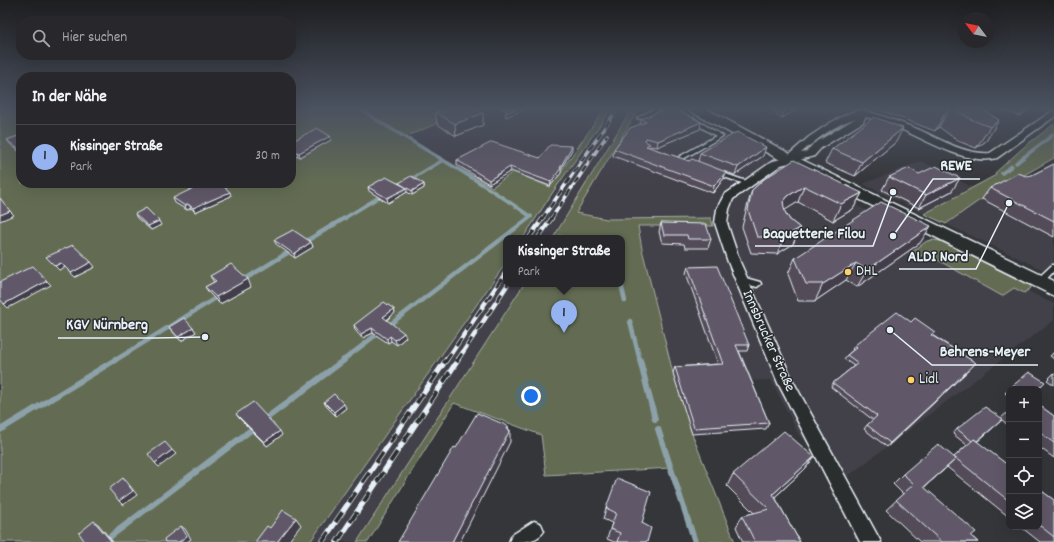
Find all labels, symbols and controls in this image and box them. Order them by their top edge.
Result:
north arrow [958,12,994,48]
search box [16,16,296,60]
icon: search [30,27,52,49]
text: Hier suchen [62,27,127,49]
text: In der Nähe [32,86,107,110]
text: Kissinger Straße [70,136,163,158]
text: 1 [44,147,46,166]
text: 30 m [255,147,280,166]
callout: REWE [933,151,980,179]
text: REWE [940,155,972,178]
text: Park [70,158,92,177]
callout: Baguetterie Filou [755,218,873,246]
text: Baguetterie Filou [763,223,865,246]
popup [503,235,625,287]
text: Kissinger Straße [518,241,610,263]
callout: ALDI Nord [899,241,976,269]
text: ALDI Nord [908,246,968,269]
place label: DHL [856,261,878,283]
text: Park [518,263,540,282]
marker: DHL [843,267,853,277]
street label: Innsbrucker Straße [736,286,801,396]
pin: 1 [551,300,577,333]
callout: KGV Nürnberg [58,310,156,338]
text: KGV Nürnberg [66,314,148,337]
callout: Behrens-Meyer [932,337,1038,365]
text: Behrens-Meyer [940,341,1031,364]
place label: Lidl [919,369,939,391]
marker: Lidl [906,375,916,385]
your location [521,386,541,406]
map controls [1006,386,1042,530]
button: + [1006,386,1042,422]
button: − [1006,422,1042,458]
button: locate [1006,458,1042,494]
button: layers [1006,494,1042,530]

